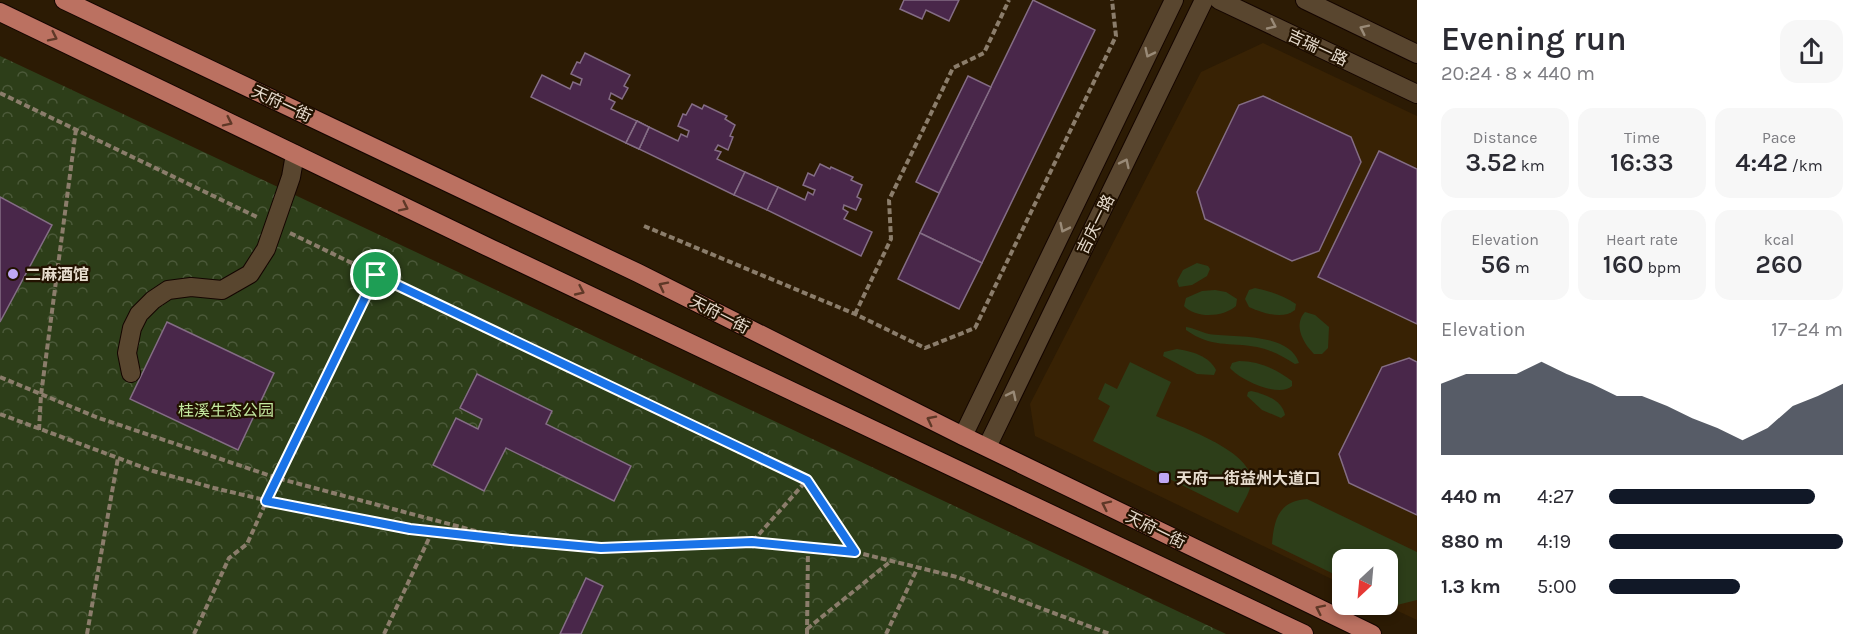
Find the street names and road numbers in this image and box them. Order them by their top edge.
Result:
street label: 吉瑞一路 [1285,25,1351,70]
street label: 天府一街 [249,81,315,126]
street label: 吉庆一路 [1073,191,1118,257]
street label: 天府一街 [687,291,753,337]
street label: 天府一街 [1123,507,1189,552]

